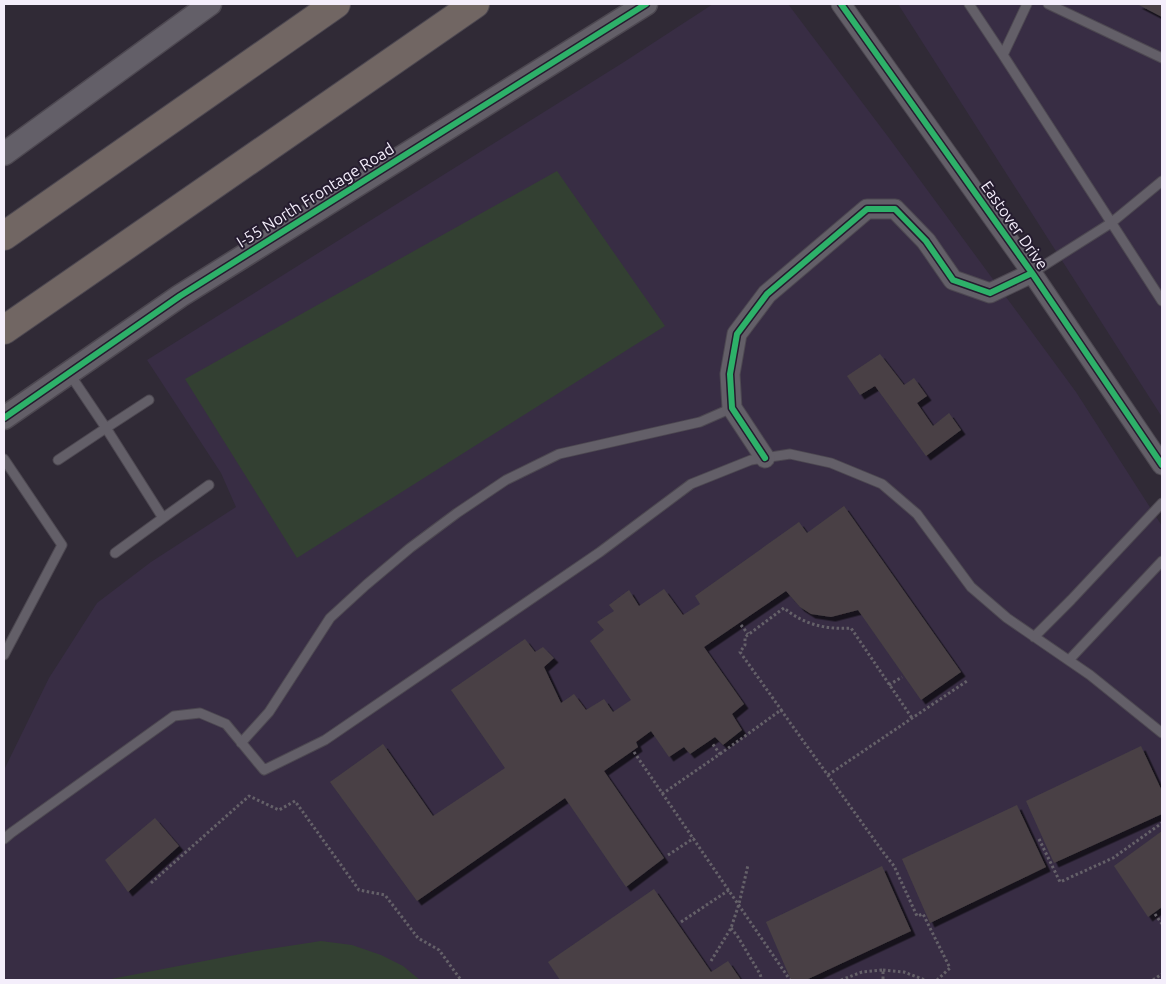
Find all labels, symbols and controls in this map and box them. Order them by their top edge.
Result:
street label: I-55 North Frontage Road [233,139,397,251]
street label: Eastover Drive [978,177,1052,273]

